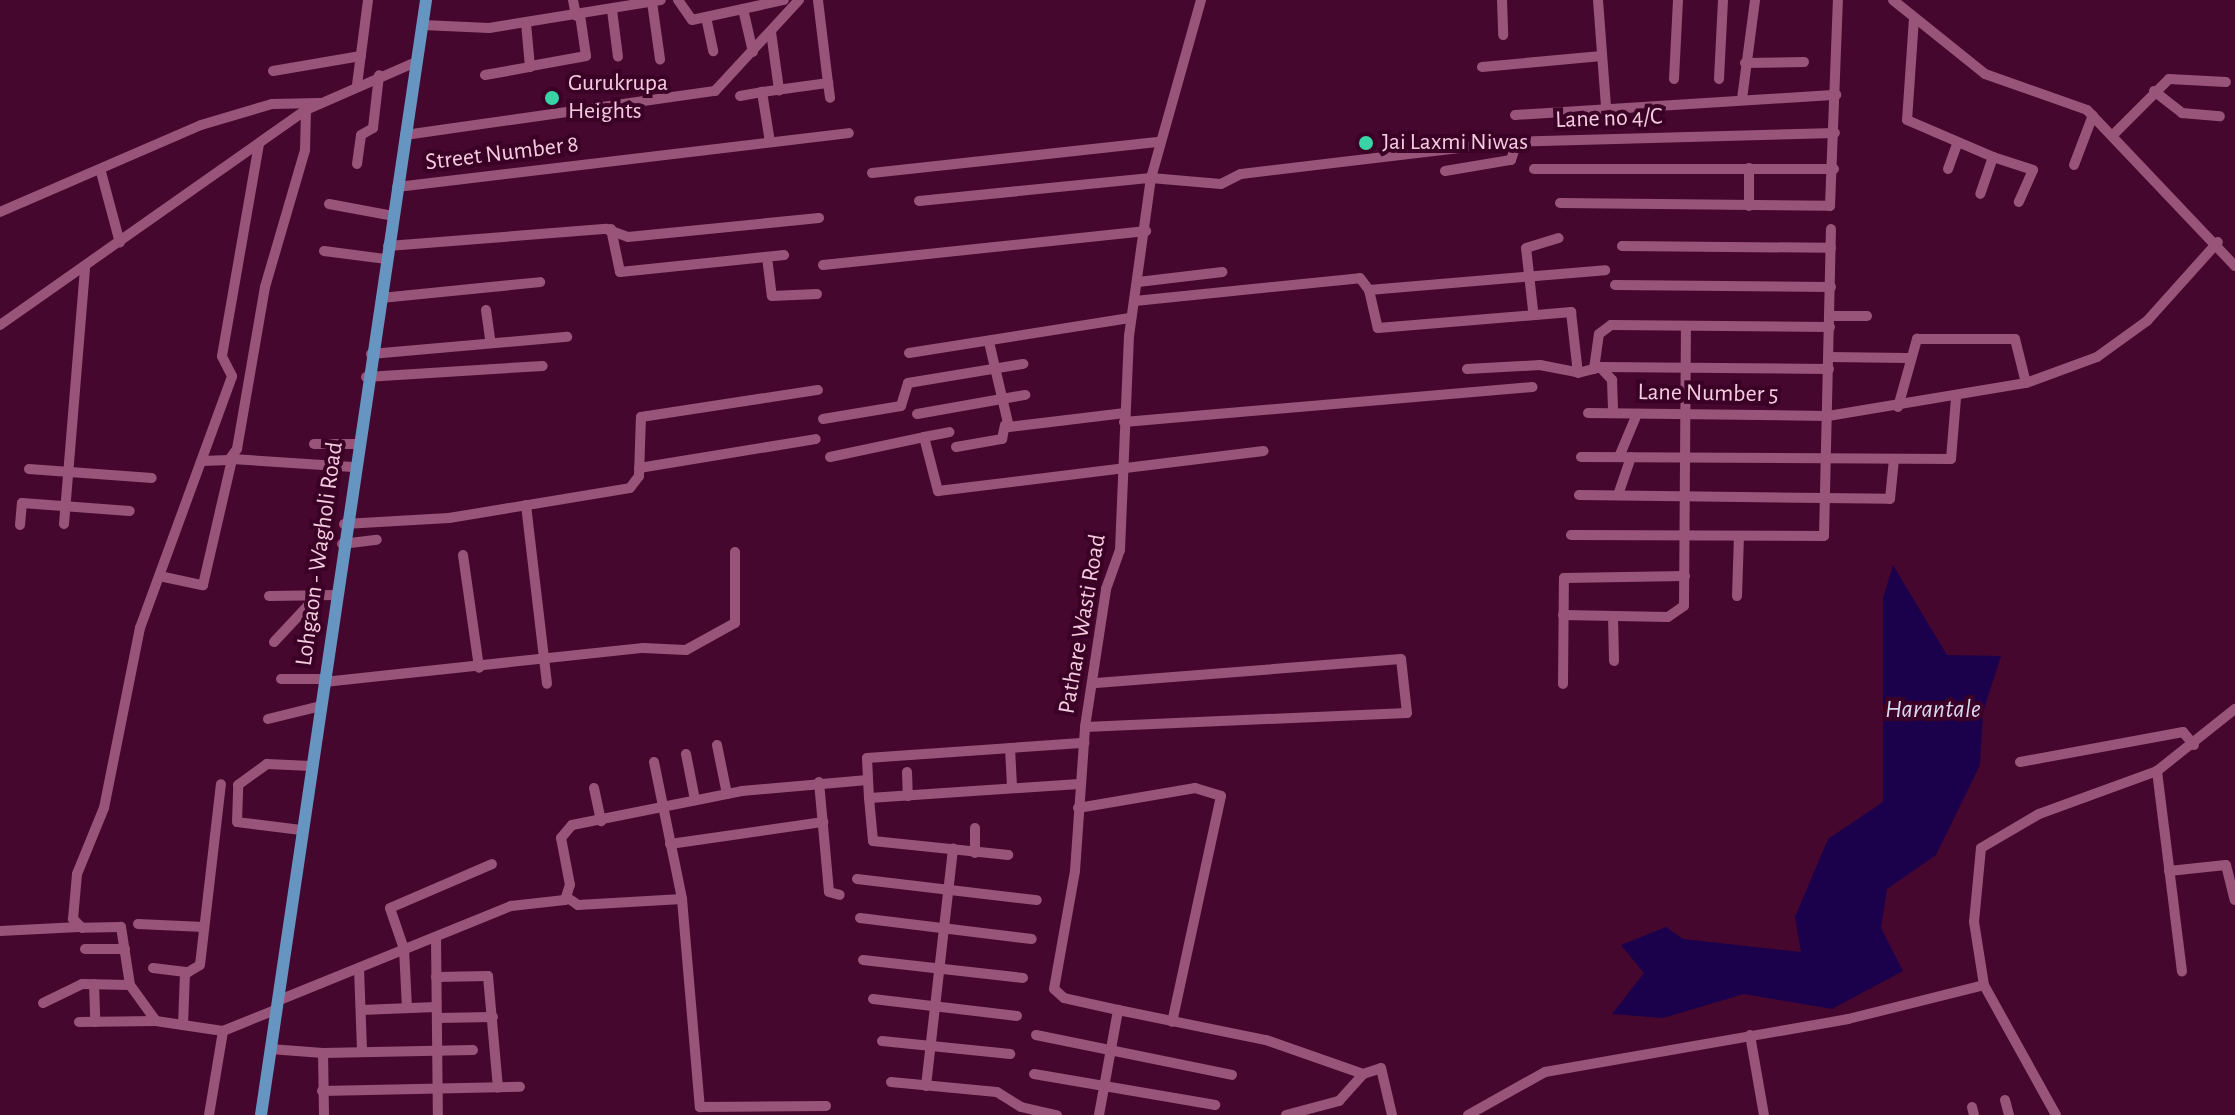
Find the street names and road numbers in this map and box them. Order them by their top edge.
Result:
street label: Lane no 4/C [1555,103,1663,135]
street label: Street Number 8 [424,130,580,178]
street label: Lane Number 5 [1637,378,1779,410]
street label: Lohgaon - Wagholi Road [290,440,350,668]
street label: Pathare Wasti Road [1053,532,1113,716]

